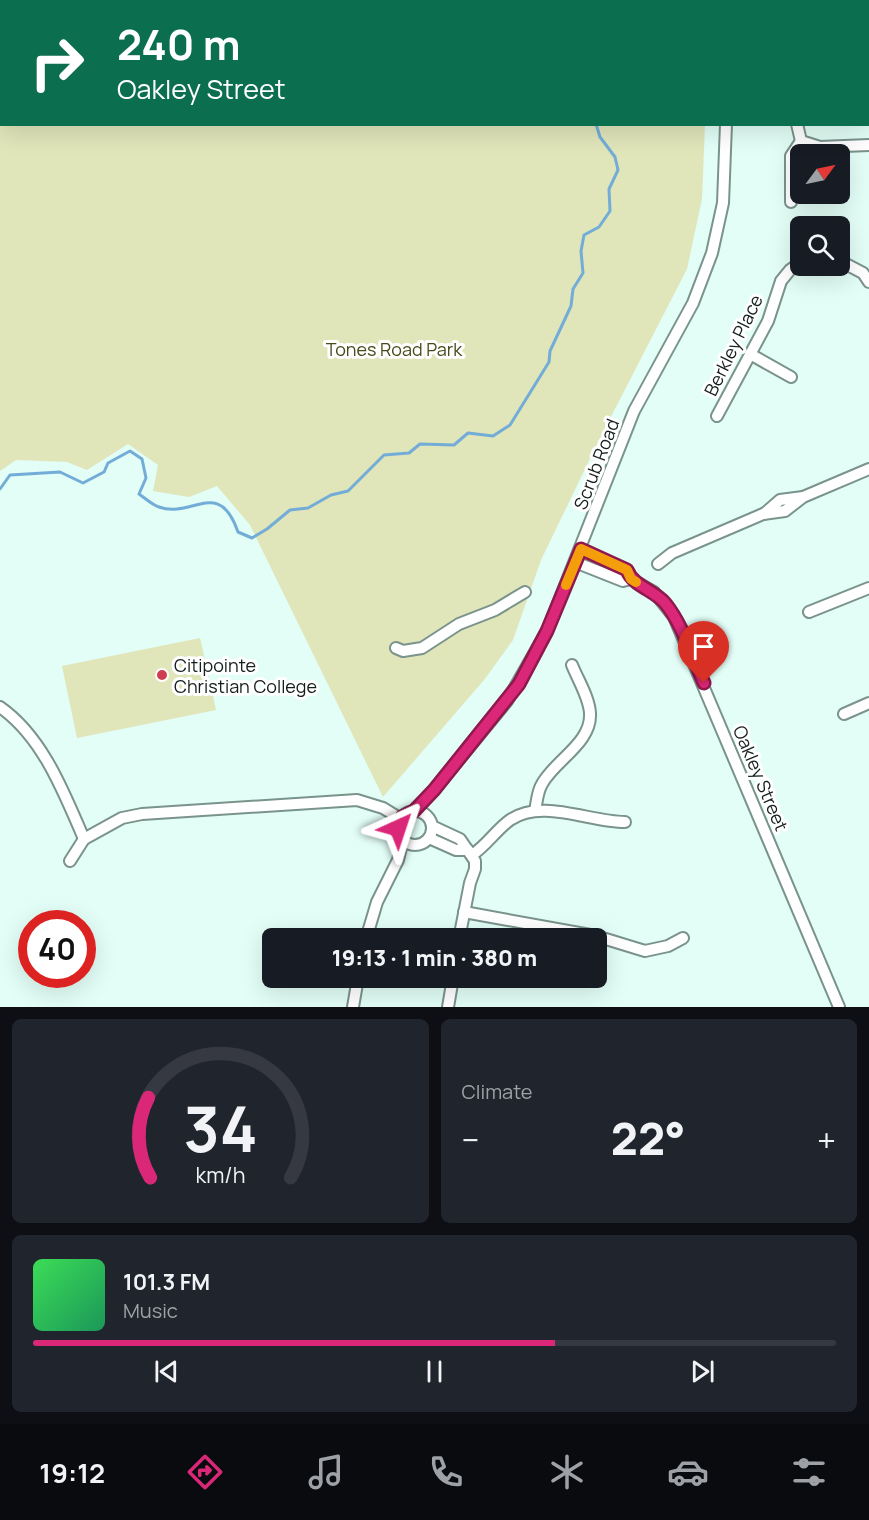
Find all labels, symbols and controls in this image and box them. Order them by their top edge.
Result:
text: 240 m [117,15,241,73]
icon: right [18,24,96,102]
text: Oakley Street [117,70,286,107]
north arrow [790,144,850,204]
map controls [790,144,850,276]
button: search [790,216,850,276]
street label: Berkley Place [698,290,768,400]
park label: Tones Road Park [326,337,463,361]
street label: Scrub Road [568,415,624,513]
pin [678,621,729,683]
icon: arrive [687,630,720,663]
place label: Citipointe Christian College [174,653,317,698]
marker: Citipointe Christian College [155,668,169,682]
street label: Oakley Street [728,722,794,834]
position arrow [366,796,430,860]
speed limit sign: 40 [18,910,96,988]
text: 19:13 · 1 min · 380 m [332,943,537,973]
text: Climate [462,1078,533,1105]
text: 34 [183,1085,257,1171]
text: 22° [611,1107,685,1169]
text: − [462,1117,479,1162]
text: + [817,1117,836,1162]
text: km/h [195,1160,245,1189]
text: 101.3 FM [123,1267,210,1297]
text: Music [123,1297,178,1324]
icon: previous [150,1355,183,1388]
icon: pause [418,1355,451,1388]
icon: next [686,1355,719,1388]
icon: directions [184,1451,226,1493]
icon: music [305,1451,347,1493]
icon: phone [425,1451,467,1493]
icon: climate [546,1451,588,1493]
icon: car [667,1451,709,1493]
icon: filters [788,1451,830,1493]
text: 19:12 [39,1454,105,1491]

